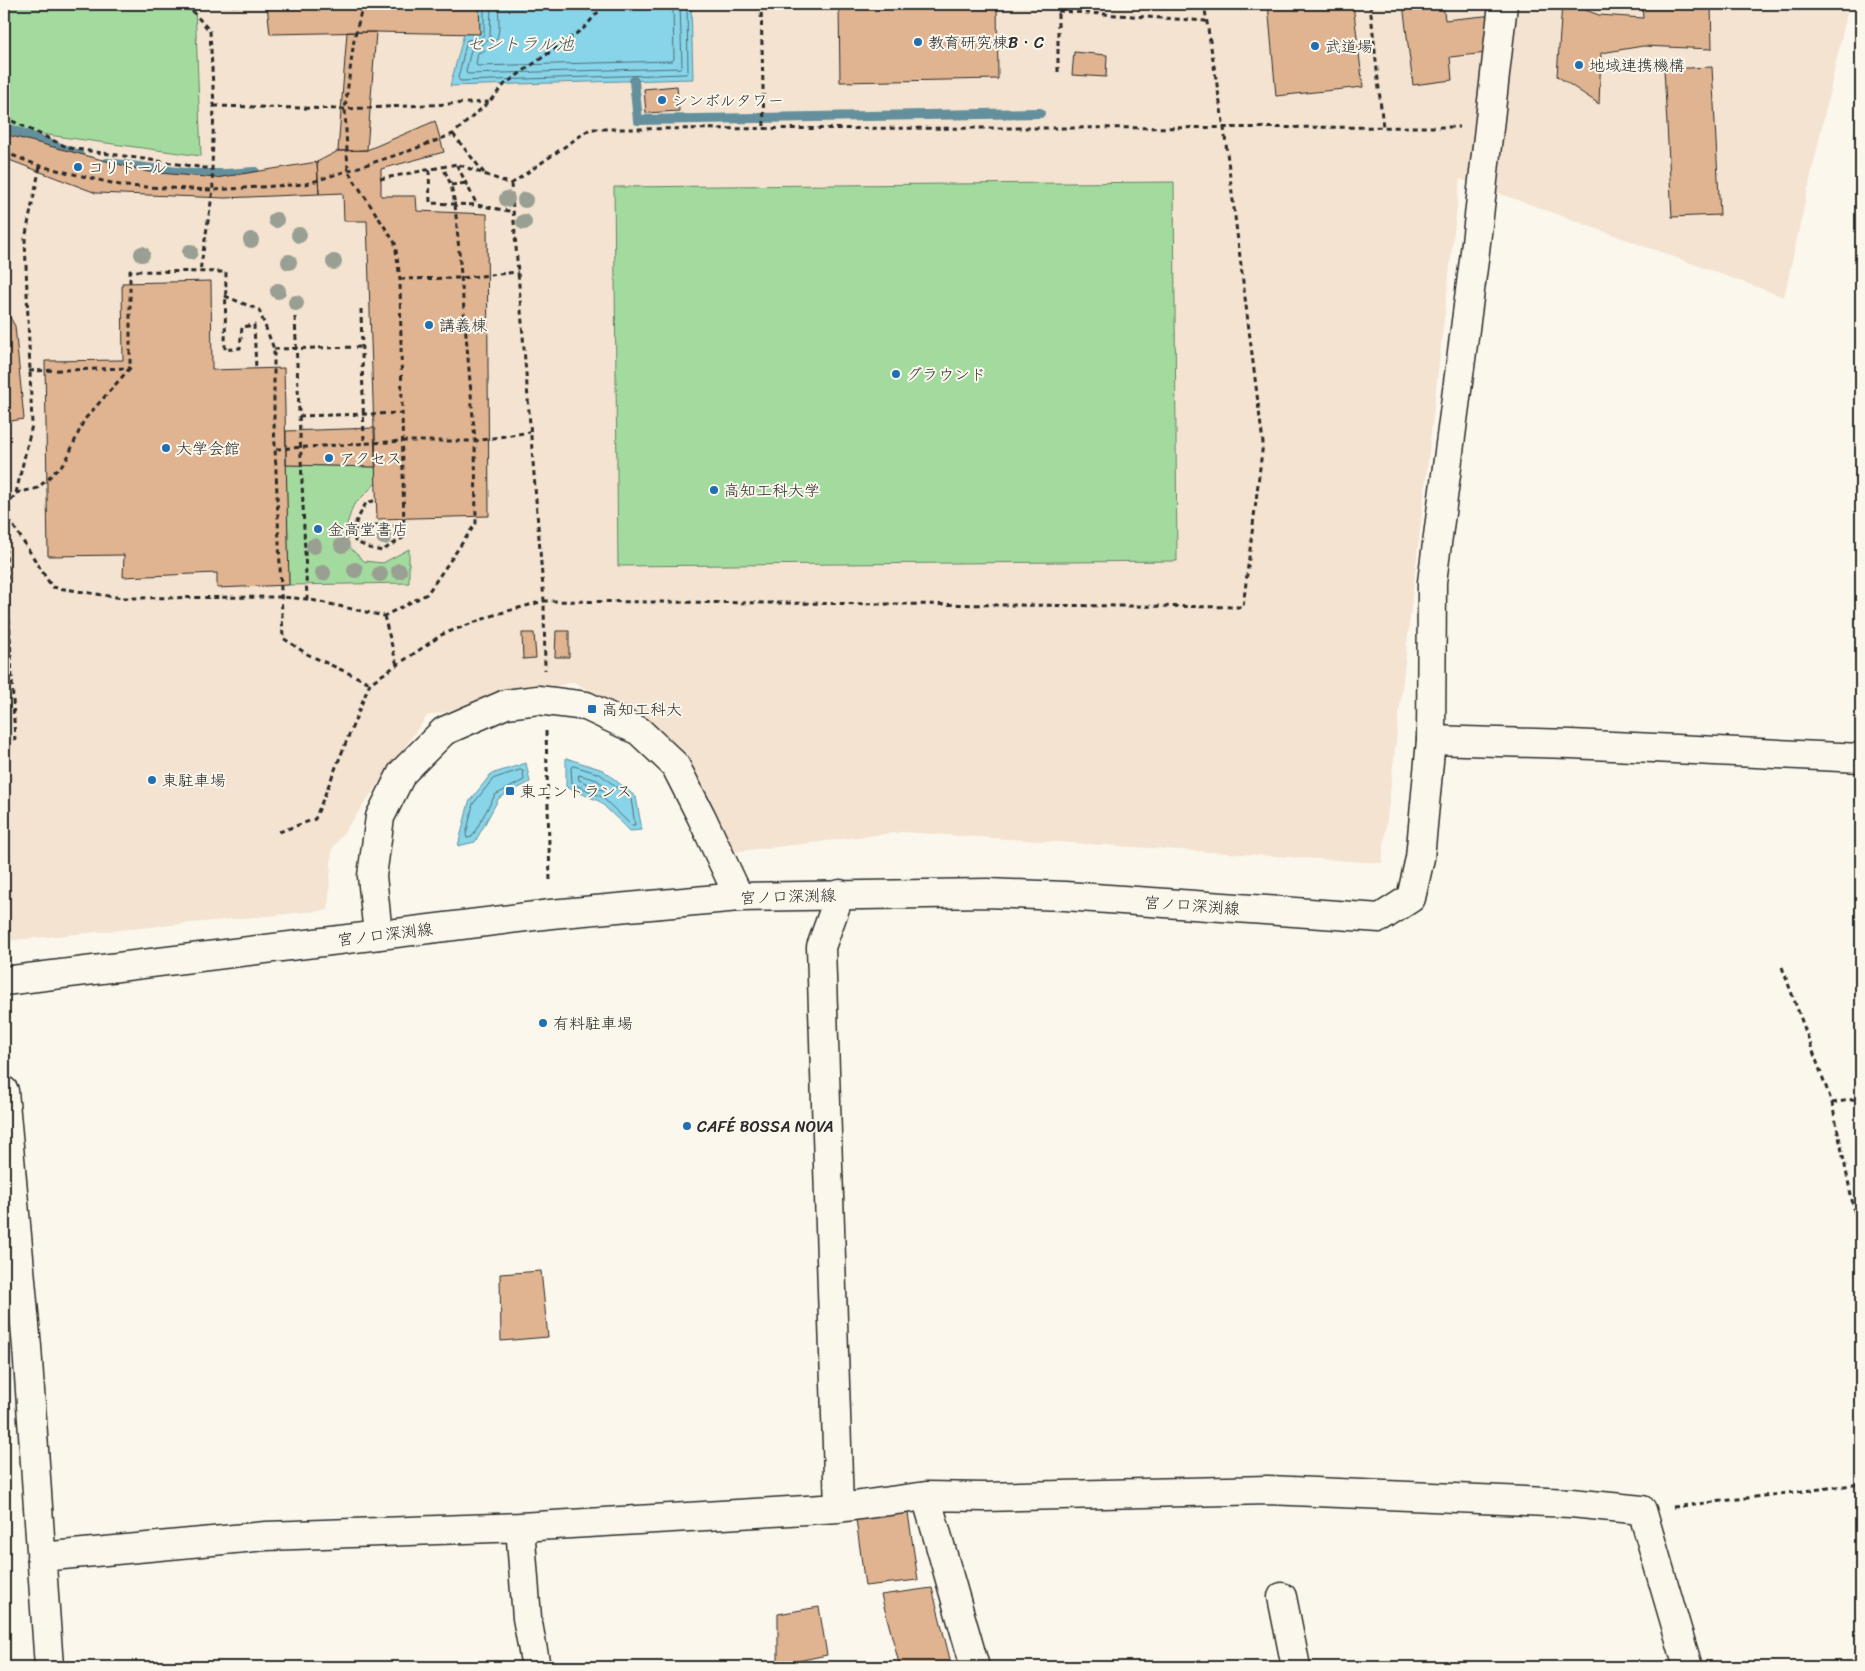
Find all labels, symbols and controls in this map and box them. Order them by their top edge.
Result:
water label: セントラル池 [466,28,575,60]
place label: 教育研究棟B・C [928,28,1044,57]
place label: 武道場 [1325,32,1373,61]
marker: 教育研究棟B・C [912,36,924,48]
marker: 武道場 [1309,40,1321,52]
place label: 地域連携機構 [1589,51,1685,80]
marker: 地域連携機構 [1573,59,1585,71]
place label: シンボルタワー [672,86,784,115]
marker: シンボルタワー [656,94,668,106]
place label: コリドール [88,153,167,182]
marker: コリドール [72,161,84,173]
place label: 講義棟 [439,311,487,340]
marker: 講義棟 [423,319,435,331]
place label: グラウンド [906,360,986,389]
marker: グラウンド [890,368,902,380]
place label: 大学会館 [176,434,240,463]
marker: 大学会館 [160,442,172,454]
place label: アクセス [339,444,402,473]
marker: アクセス [323,452,335,464]
place label: 高知工科大学 [724,476,820,505]
marker: 高知工科大学 [708,484,720,496]
place label: 金高堂書店 [328,515,408,544]
marker: 金高堂書店 [312,523,324,535]
place label: 高知工科大 [602,695,682,724]
marker: 高知工科大 [586,703,598,715]
place label: 東駐車場 [162,766,226,795]
marker: 東駐車場 [146,774,158,786]
place label: 東エントランス [520,777,632,806]
marker: 東エントランス [504,785,516,797]
street label: 宮ノ口深渕線 [740,880,837,913]
street label: 宮ノ口深渕線 [1143,888,1241,923]
street label: 宮ノ口深渕線 [336,914,434,955]
place label: 有料駐車場 [553,1009,633,1038]
marker: 有料駐車場 [537,1017,549,1029]
place label: CAFÉ BOSSA NOVA [697,1112,834,1141]
marker: CAFÉ BOSSA NOVA [681,1120,693,1132]

